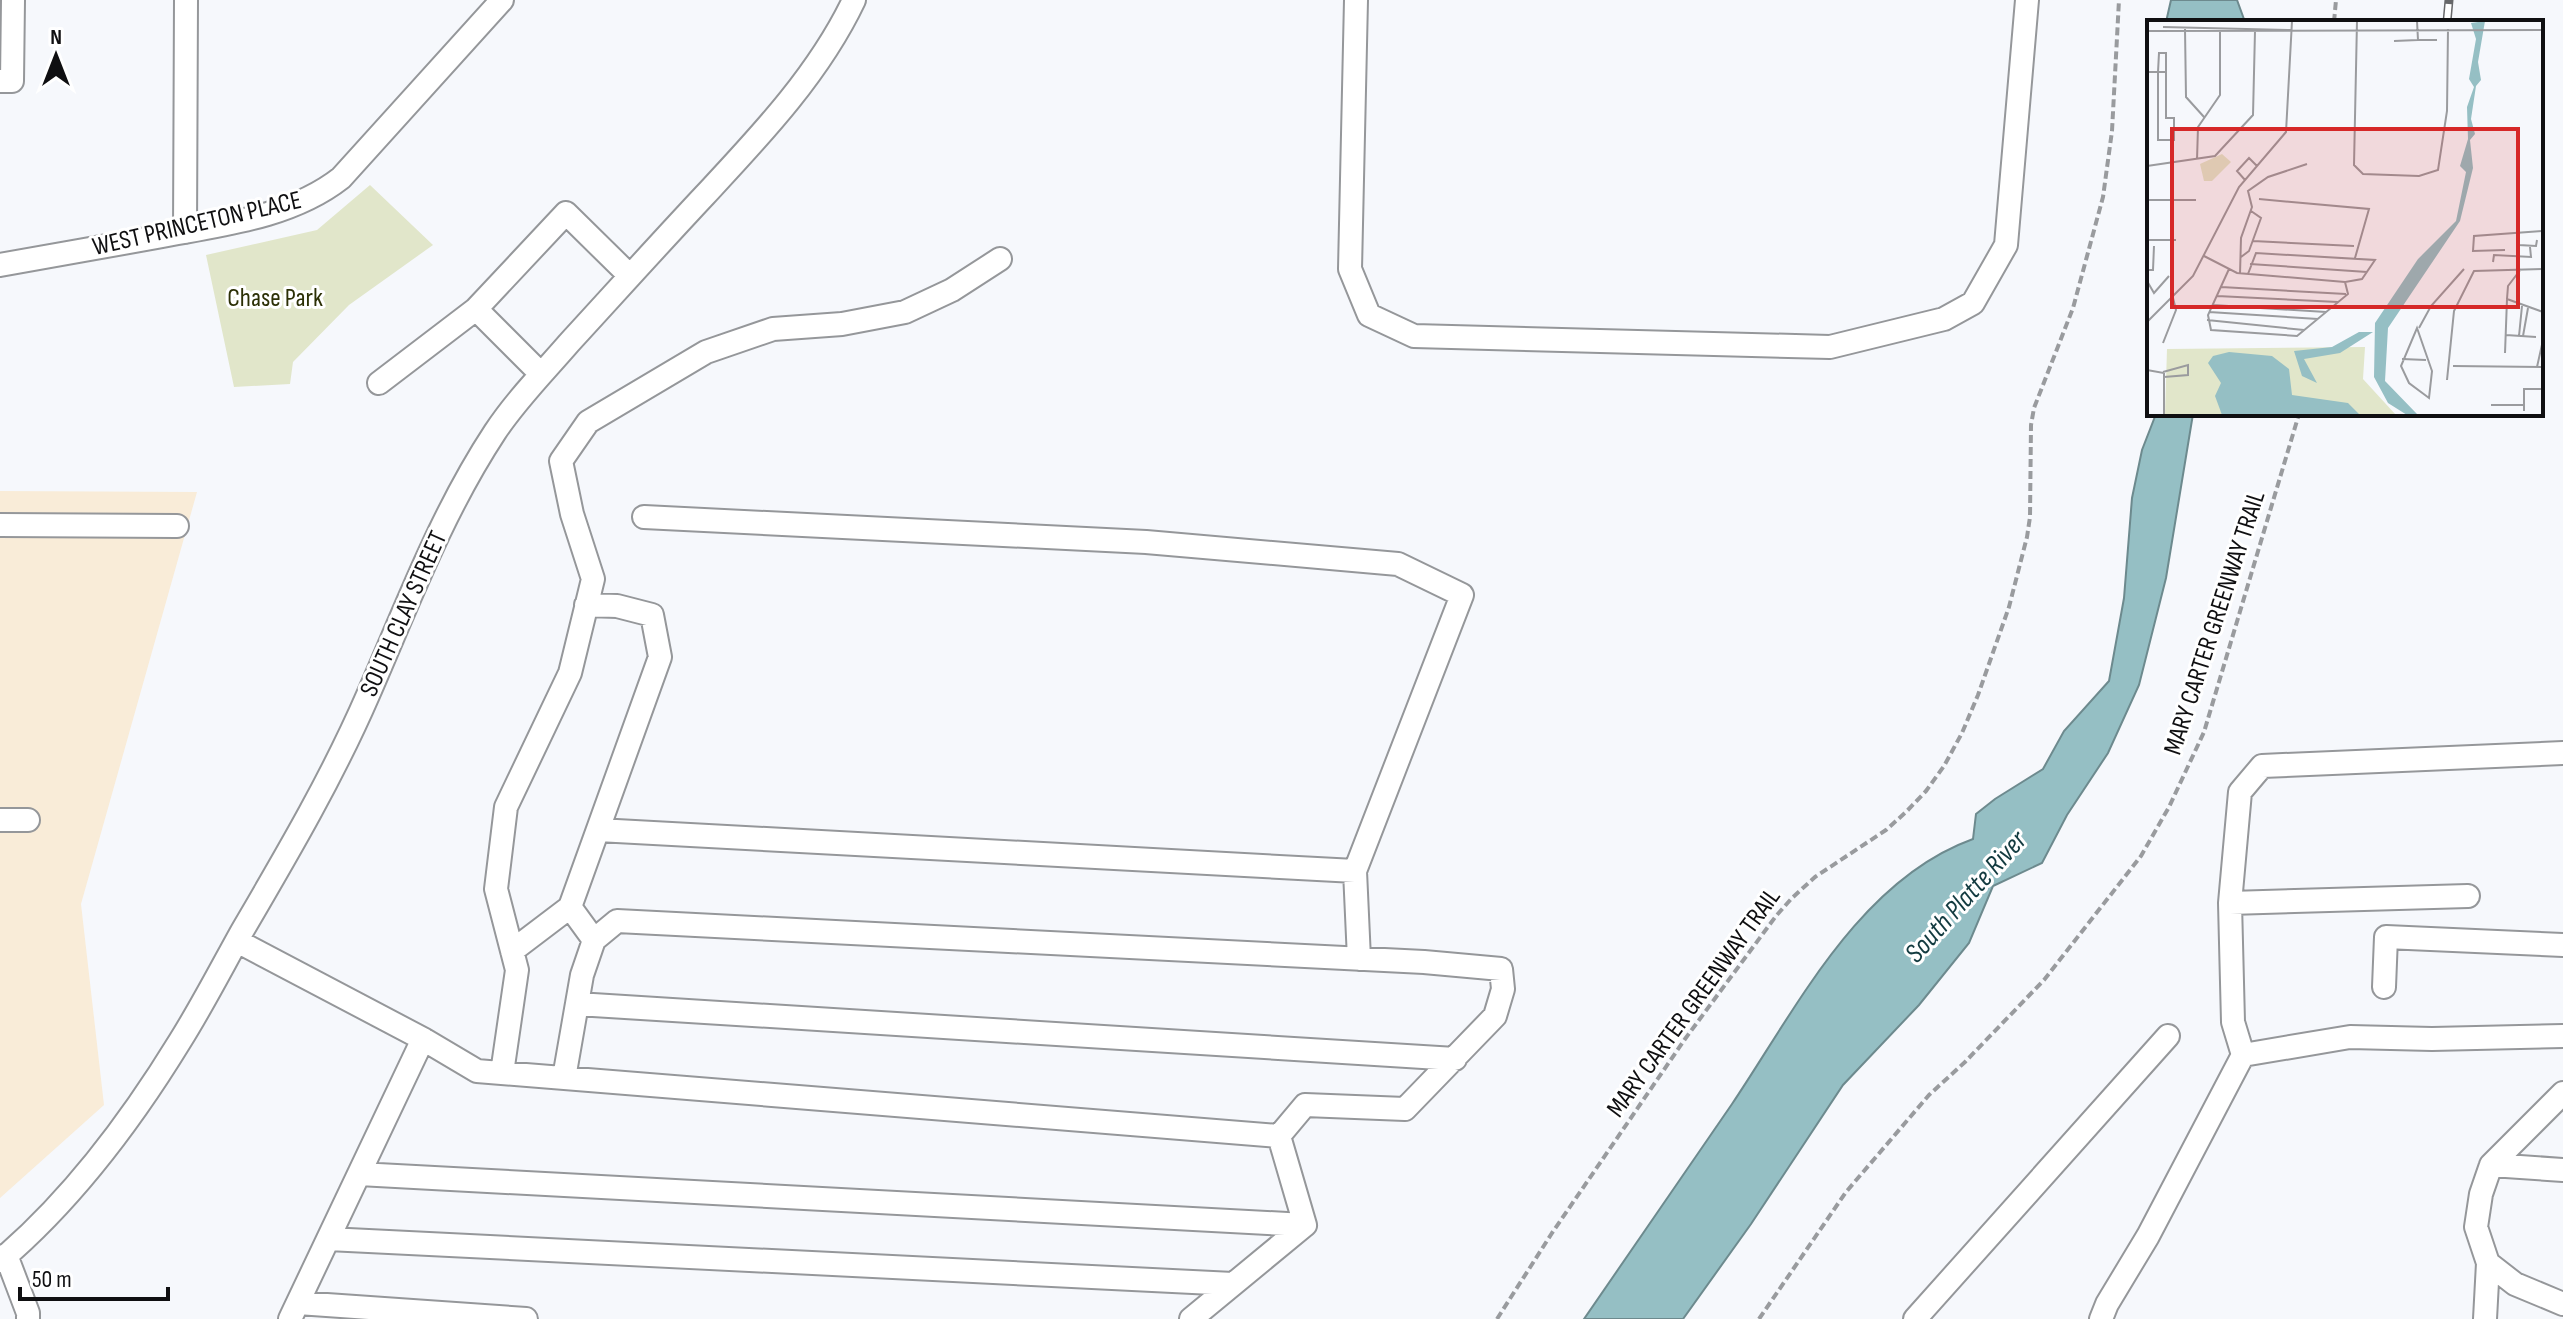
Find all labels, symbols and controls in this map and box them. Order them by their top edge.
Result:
north arrow [16,16,96,96]
inset map [2147,20,2543,416]
text: N [50,24,62,51]
street label: WEST PRINCETON PLACE [89,185,305,263]
park label: Chase Park [227,283,323,314]
street label: MARY CARTER GREENWAY TRAIL [2158,487,2272,759]
street label: SOUTH CLAY STREET [354,527,454,701]
water label: South Platte River [1898,824,2034,970]
street label: MARY CARTER GREENWAY TRAIL [1601,882,1788,1124]
scale bar [20,1251,168,1301]
text: 50 m [32,1265,72,1294]

